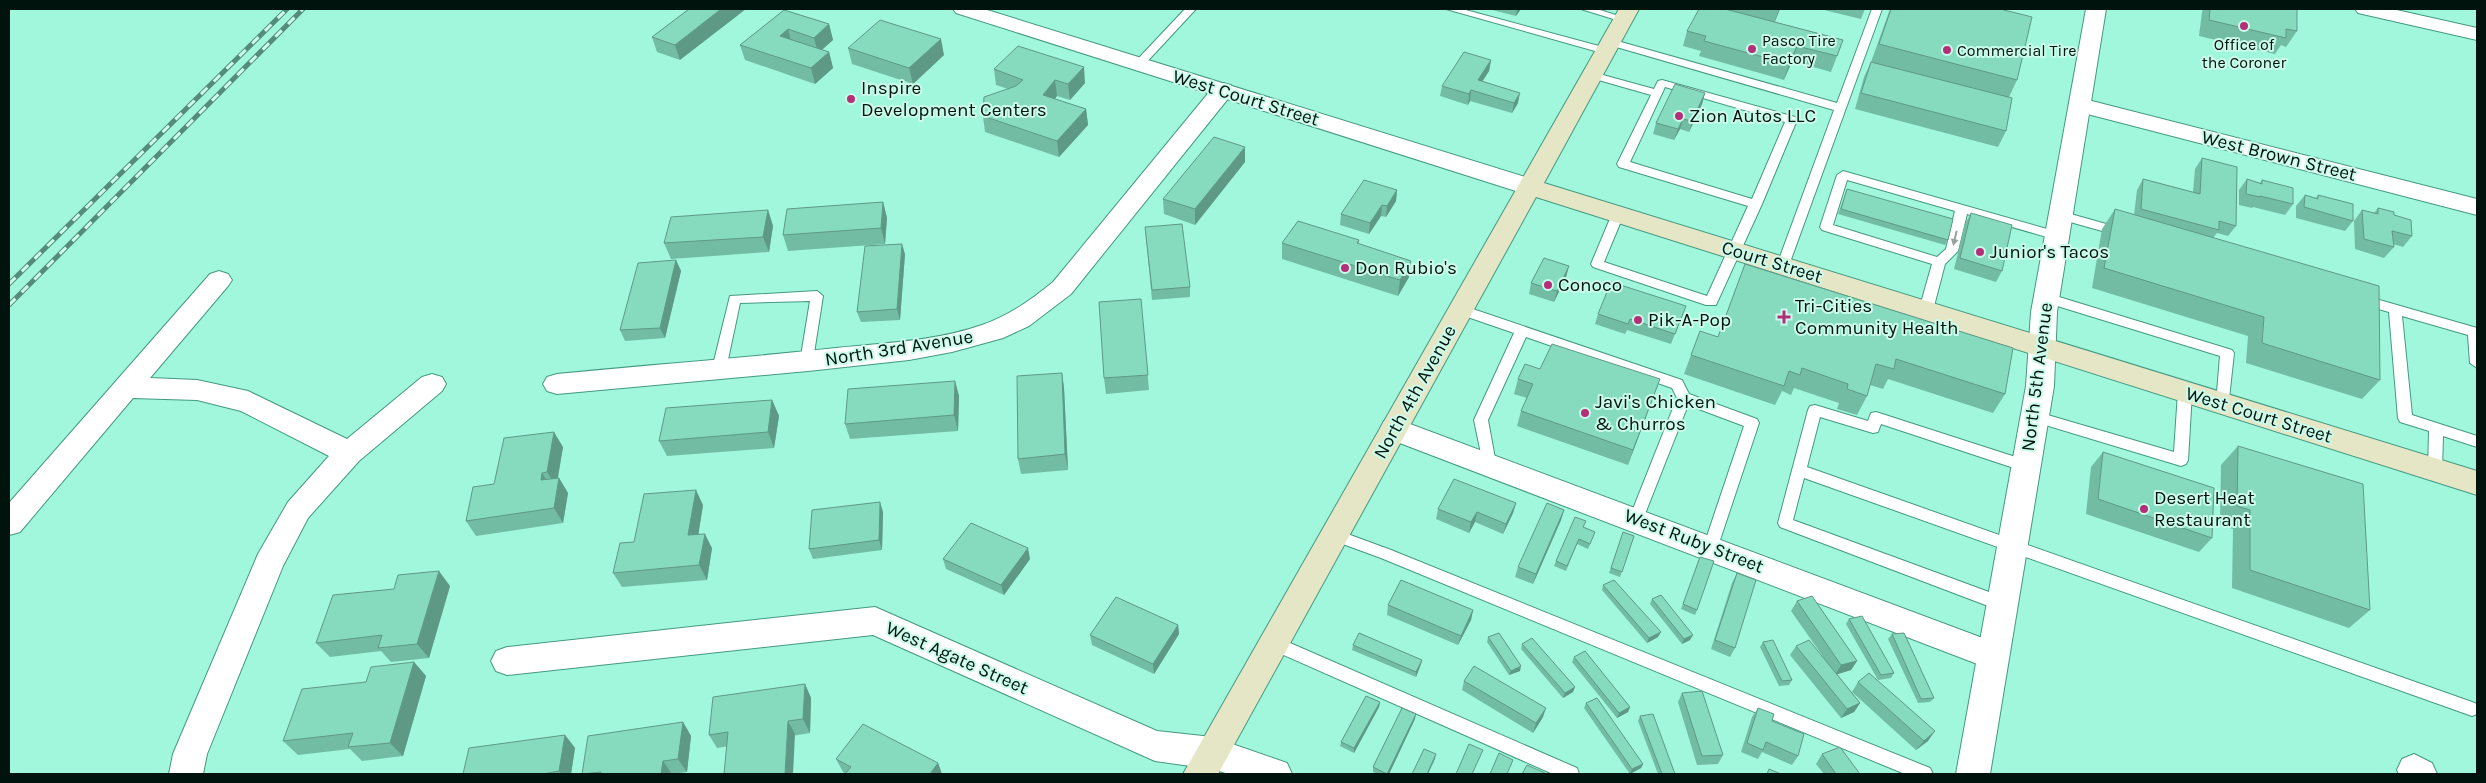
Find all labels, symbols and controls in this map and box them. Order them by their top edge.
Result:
marker: Office of the Coroner [2238,20,2250,32]
place label: Pasco Tire Factory [1762,31,1836,68]
place label: Office of the Coroner [2202,35,2286,72]
place label: Commercial Tire [1957,41,2076,60]
marker: Pasco Tire Factory [1746,43,1758,55]
marker: Commercial Tire [1941,44,1953,56]
street label: West Court Street [1170,65,1322,131]
place label: Inspire Development Centers [861,77,1047,121]
marker: Inspire Development Centers [845,93,857,105]
place label: Zion Autos LLC [1689,105,1816,127]
marker: Zion Autos LLC [1673,110,1685,122]
street label: West Brown Street [2199,126,2359,186]
one-way arrow [1951,231,1959,246]
street label: Court Street [1719,236,1825,288]
place label: Junior's Tacos [1990,241,2109,263]
marker: Junior's Tacos [1974,246,1986,258]
place label: Don Rubio's [1355,257,1457,279]
marker: Don Rubio's [1339,262,1351,274]
place label: Conoco [1558,274,1622,296]
marker: Conoco [1542,279,1554,291]
place label: Tri-Cities Community Health [1795,295,1959,339]
street label: North 5th Avenue [2017,301,2057,453]
place label: Pik-A-Pop [1648,309,1731,331]
marker: Tri-Cities Community Health [1777,310,1791,324]
marker: Pik-A-Pop [1632,314,1644,326]
street label: North 4th Avenue [1369,321,1461,463]
street label: North 3rd Avenue [823,325,975,371]
street label: West Court Street [2183,382,2335,448]
place label: Javi's Chicken & Churros [1595,391,1716,435]
marker: Javi's Chicken & Churros [1579,407,1591,419]
place label: Desert Heat Restaurant [2154,487,2255,531]
marker: Desert Heat Restaurant [2138,503,2150,515]
street label: West Ruby Street [1621,504,1767,578]
street label: West Agate Street [882,617,1032,699]

